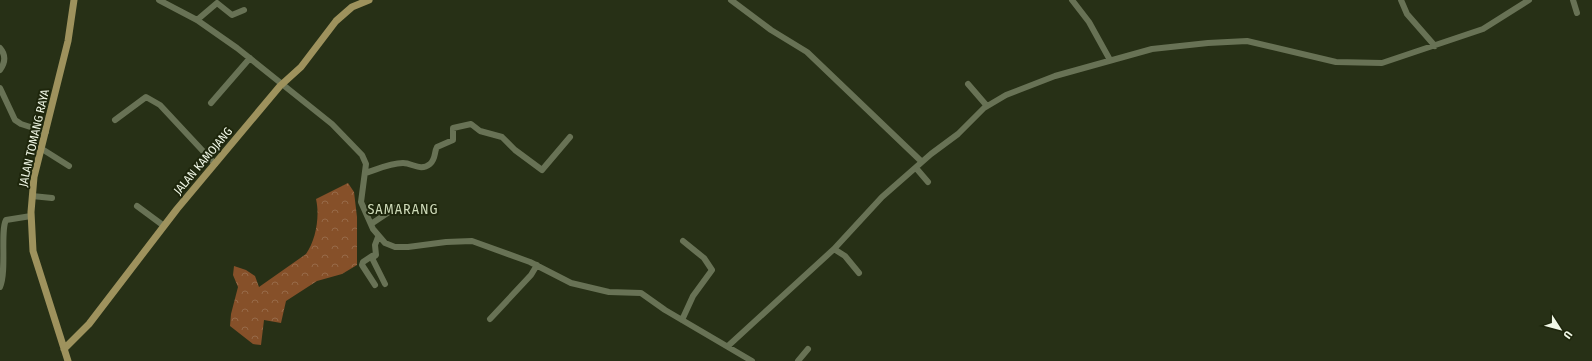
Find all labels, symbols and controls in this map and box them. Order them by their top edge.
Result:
street label: JALAN TOMANG RAYA [16,87,52,188]
street label: JALAN KAMOJANG [171,124,235,198]
district label: SAMARANG [367,201,439,218]
north arrow [1540,309,1580,349]
text: U [1561,328,1575,341]

